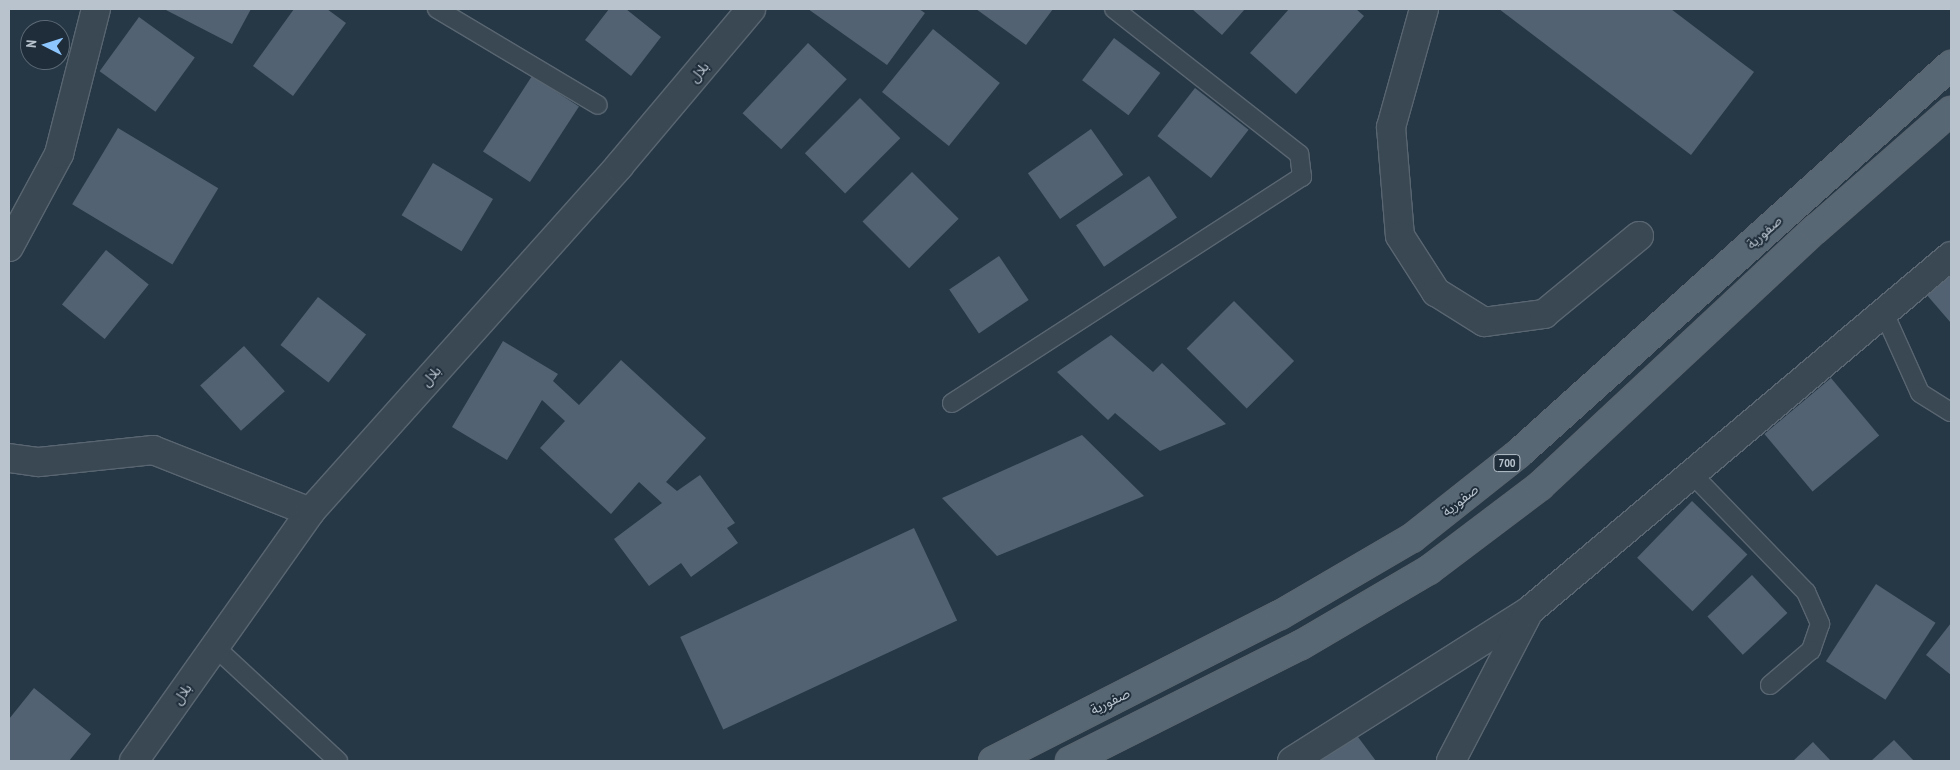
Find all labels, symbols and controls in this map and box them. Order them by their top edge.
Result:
north arrow [20,20,70,70]
text: N [22,39,40,48]
street label: بلال [686,58,712,86]
street label: صفورية [1743,212,1785,252]
street label: بلال [417,362,445,390]
road number: 700 [1493,453,1521,472]
street label: صفورية [1438,480,1482,520]
street label: بلال [169,680,195,708]
street label: صفورية [1088,684,1132,718]

